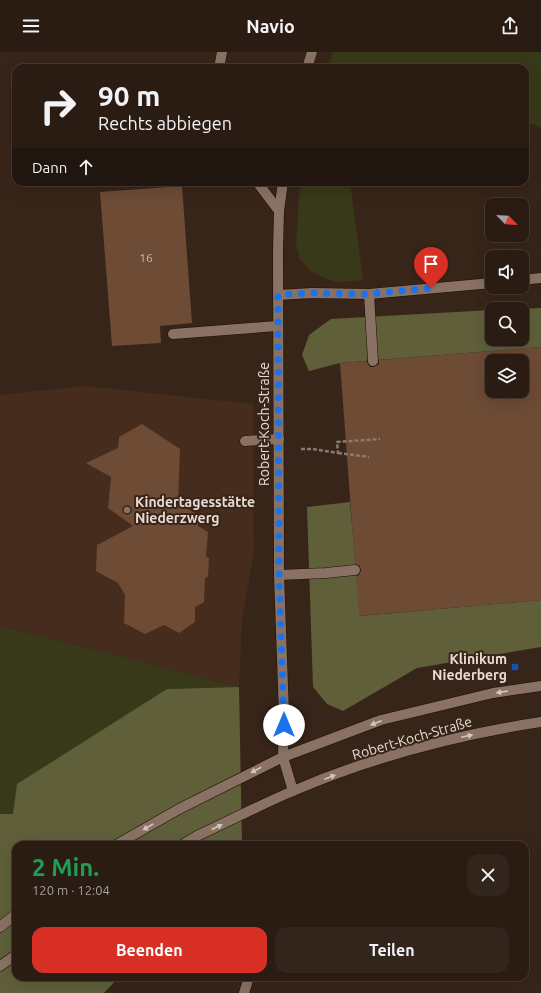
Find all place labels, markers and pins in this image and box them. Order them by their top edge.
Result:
pin [414,247,448,288]
place label: Kindertagesstätte Niederzwerg [135,494,255,526]
marker: Kindertagesstätte Niederzwerg [122,505,132,515]
place label: Klinikum Niederberg [432,651,507,683]
marker: Klinikum Niederberg [510,662,520,672]

